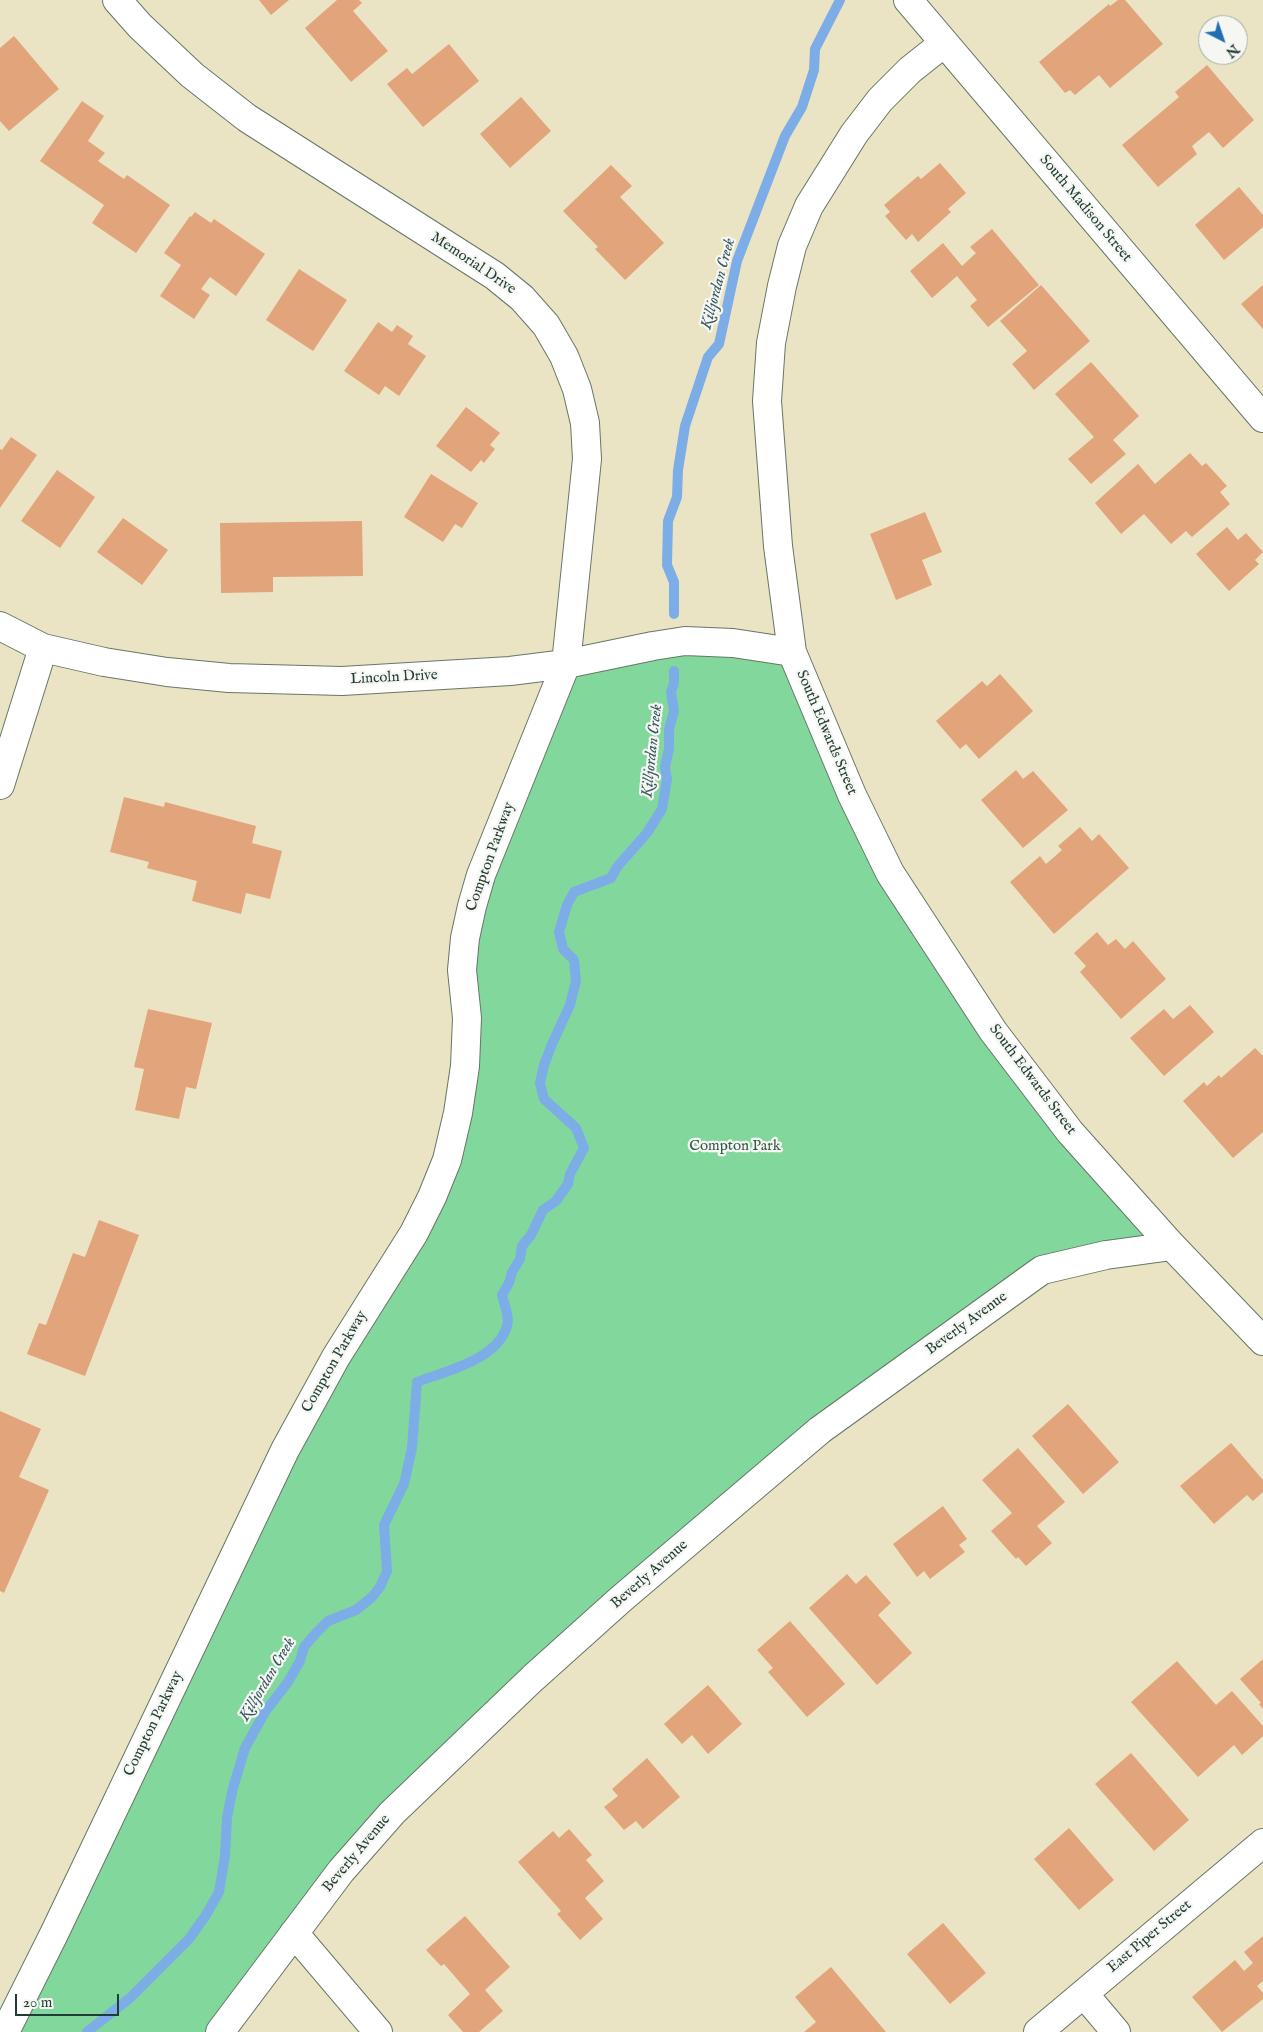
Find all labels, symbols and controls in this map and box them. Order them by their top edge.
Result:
north arrow [1198,15,1248,65]
text: N [1222,40,1243,61]
street label: South Madison Street [1035,152,1135,266]
street label: Memorial Drive [427,229,519,299]
water label: Killjordan Creek [698,236,740,332]
street label: Lincoln Drive [350,667,438,689]
street label: South Edwards Street [792,668,860,798]
water label: Killjordan Creek [639,703,667,799]
street label: Compton Parkway [463,800,519,914]
street label: South Edwards Street [985,1021,1079,1139]
park label: Compton Park [689,1138,781,1156]
street label: Beverly Avenue [923,1288,1011,1360]
street label: Compton Parkway [298,1308,372,1416]
street label: Beverly Avenue [608,1537,692,1613]
water label: Killjordan Creek [236,1635,300,1725]
street label: Compton Parkway [121,1668,187,1780]
street label: Beverly Avenue [319,1811,395,1897]
street label: East Piper Street [1104,1897,1196,1977]
scale bar [18,1984,121,2016]
text: 20 m [23,1993,52,2012]

